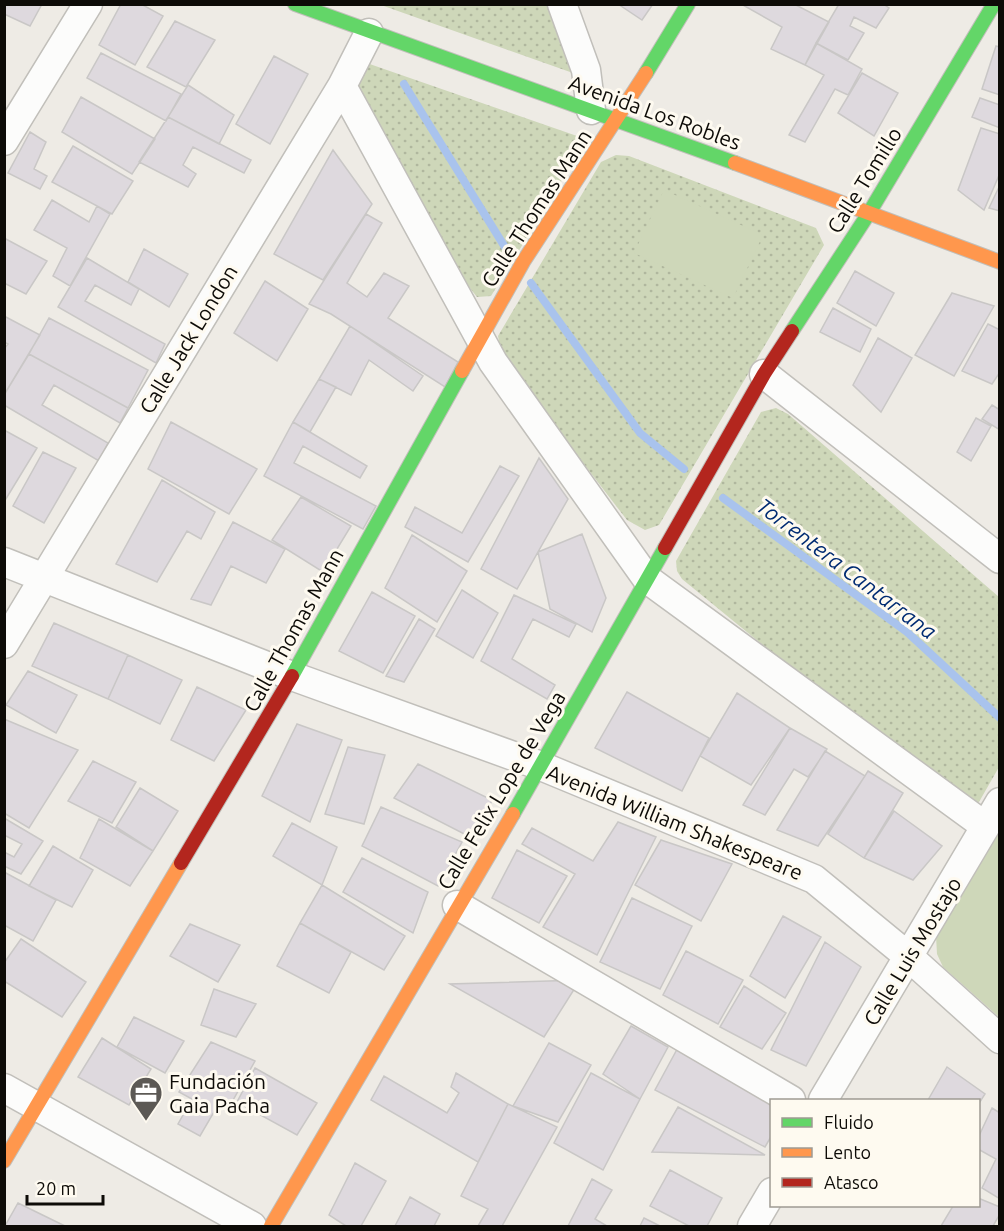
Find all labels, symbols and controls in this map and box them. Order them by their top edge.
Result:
street label: Avenida Los Robles [566,70,744,154]
street label: Calle Tomillo [822,123,906,237]
street label: Calle Thomas Mann [476,125,596,291]
street label: Calle Jack London [134,260,242,418]
water label: Torrentera Cantarrana [752,492,942,644]
street label: Calle Thomas Mann [238,544,348,716]
street label: Calle Felix Lope de Vega [432,686,570,894]
street label: Avenida William Shakespeare [544,760,806,884]
street label: Calle Luis Mostajo [858,872,966,1030]
place label: Fundación Gaia Pacha [169,1069,270,1117]
office icon: Fundación Gaia Pacha [128,1075,164,1122]
legend [770,1099,980,1207]
text: Fluido [824,1112,874,1132]
text: Lento [824,1142,871,1162]
scale bar [27,1168,104,1206]
text: Atasco [824,1172,879,1192]
text: 20 m [36,1178,76,1198]

